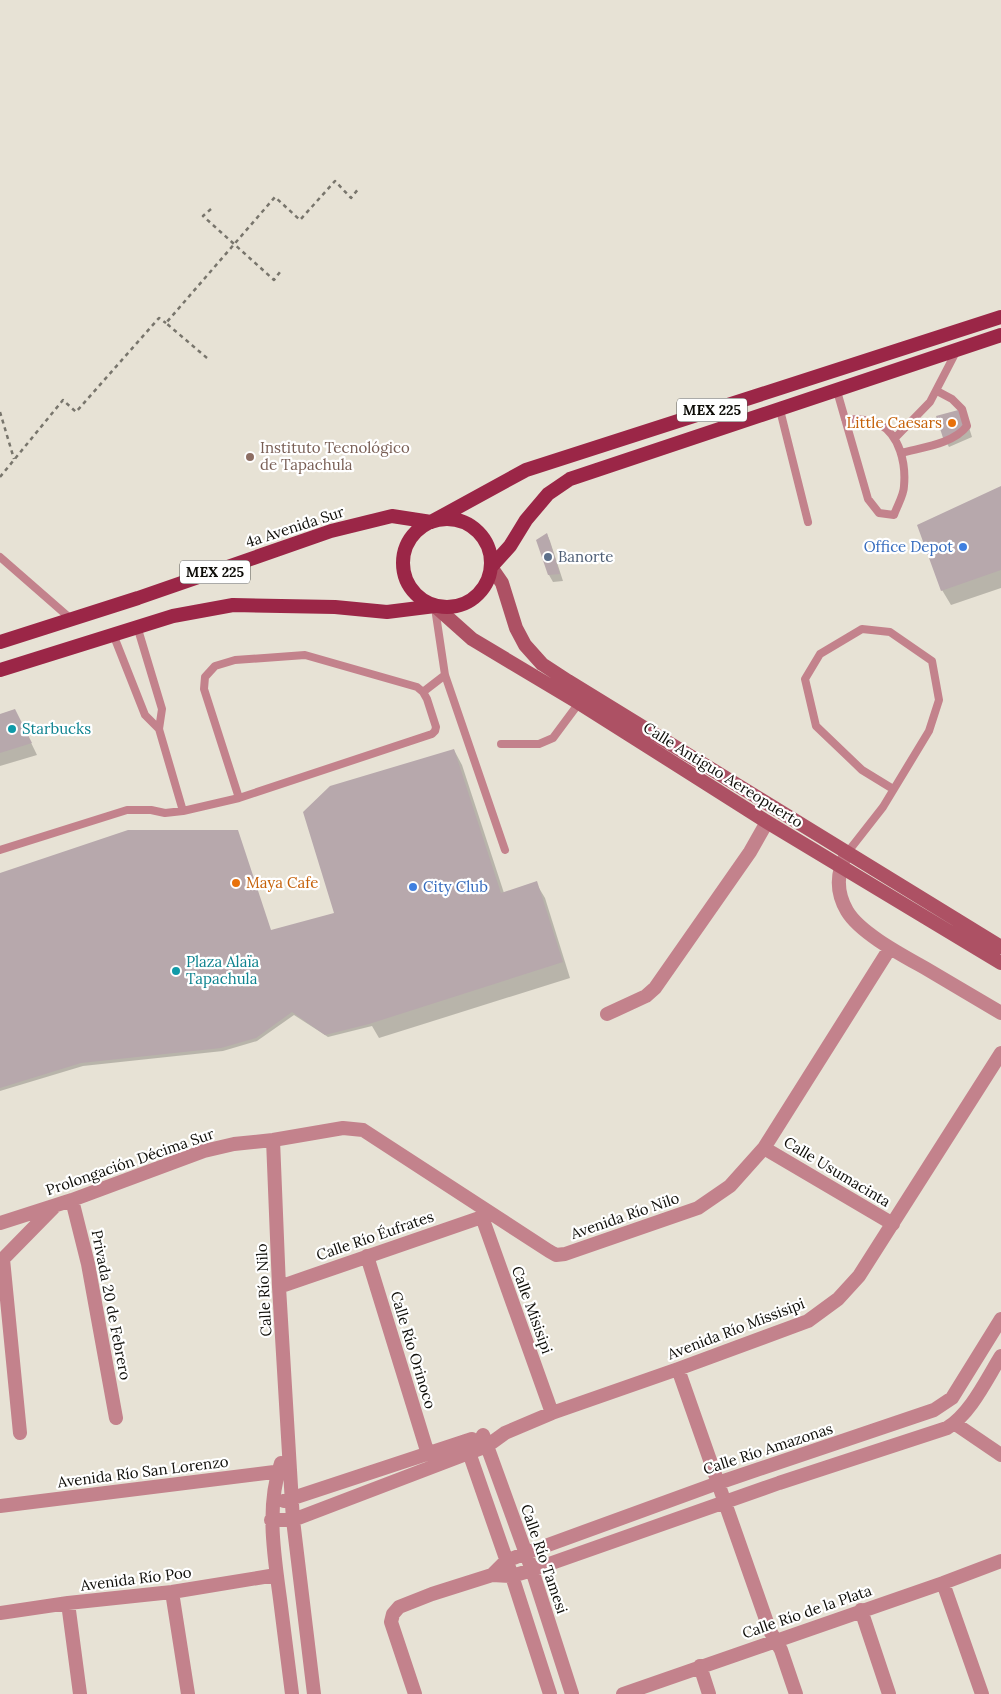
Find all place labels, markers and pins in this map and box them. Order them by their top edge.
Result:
place label: Little Caesars [846,413,942,432]
marker: Little Caesars [946,417,958,429]
place label: Instituto Tecnológico de Tapachula [260,438,410,474]
marker: Instituto Tecnológico de Tapachula [244,451,256,463]
place label: Office Depot [864,537,953,556]
marker: Office Depot [957,541,969,553]
place label: Banorte [558,547,614,566]
marker: Banorte [542,551,554,563]
place label: Starbucks [22,719,91,738]
marker: Starbucks [6,723,18,735]
place label: Maya Cafe [246,873,318,892]
marker: Maya Cafe [230,877,242,889]
place label: City Club [423,877,488,896]
marker: City Club [407,881,419,893]
place label: Plaza Alaïa Tapachula [186,952,260,988]
marker: Plaza Alaïa Tapachula [170,965,182,977]

